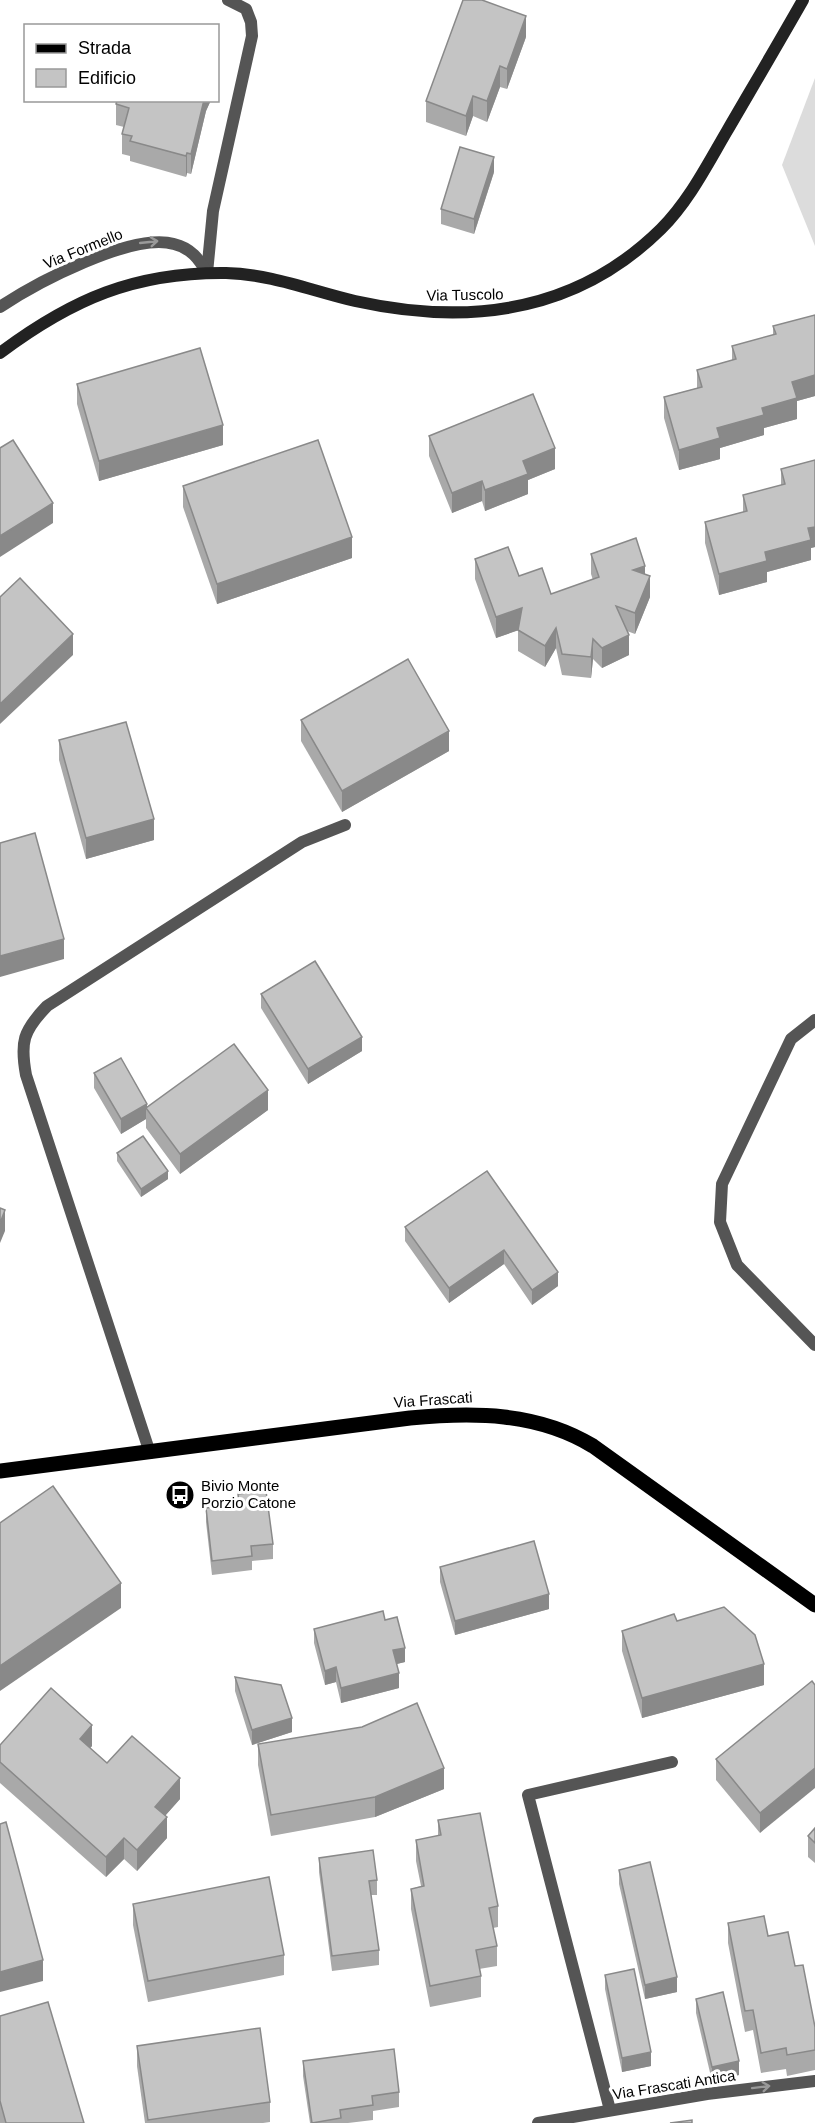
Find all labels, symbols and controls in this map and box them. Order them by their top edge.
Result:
legend [24,24,219,102]
text: Strada [78,38,132,58]
text: Edificio [78,68,136,88]
street label: Via Formello [41,225,125,272]
one-way arrow [139,237,159,248]
street label: Via Tuscolo [426,285,504,304]
street label: Via Frascati [393,1388,473,1411]
place label: Bivio Monte Porzio Catone [201,1477,296,1511]
bus stop icon: Bivio Monte Porzio Catone [164,1479,196,1511]
street label: Via Frascati Antica [611,2066,737,2103]
one-way arrow [751,2081,771,2092]

